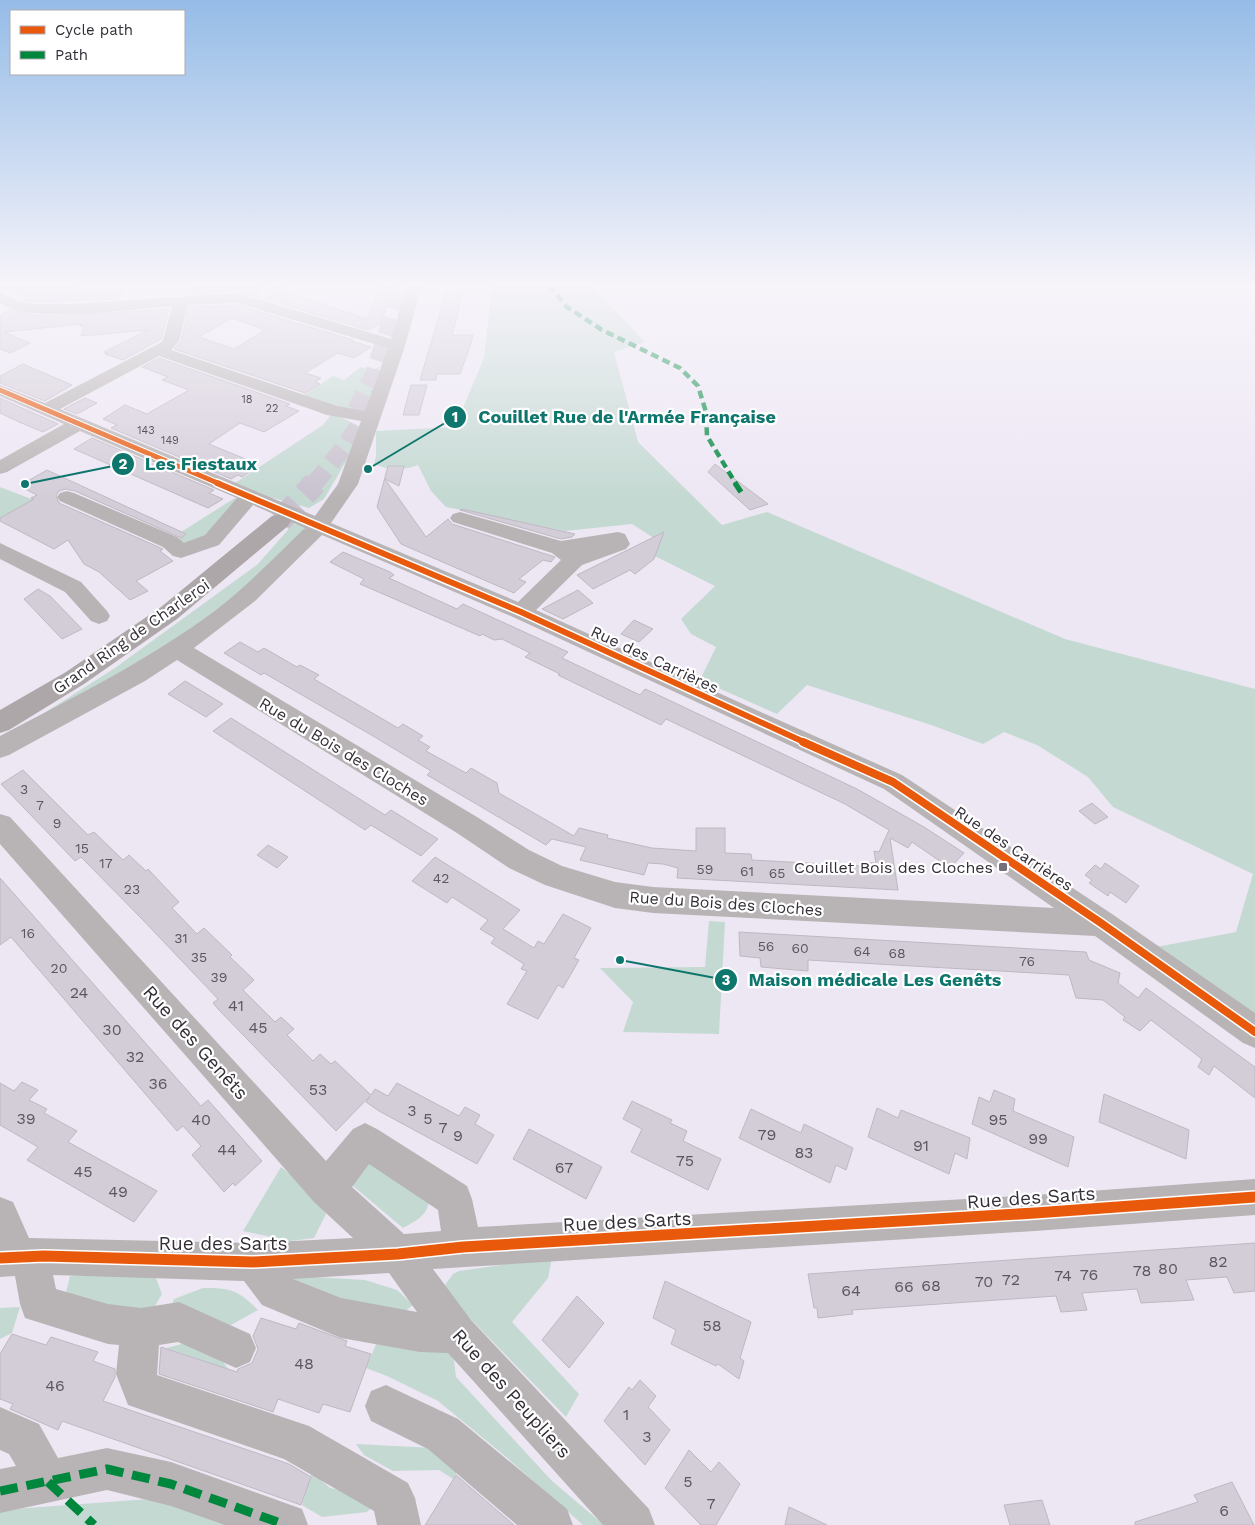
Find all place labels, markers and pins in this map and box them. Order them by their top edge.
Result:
callout: Couillet Rue de l'Armée Française [443,401,785,434]
callout: Les Fiestaux [110,447,267,480]
place label: Couillet Bois des Cloches [794,858,993,877]
marker: Couillet Bois des Cloches [997,861,1009,873]
callout: Maison médicale Les Genêts [714,963,1012,996]

